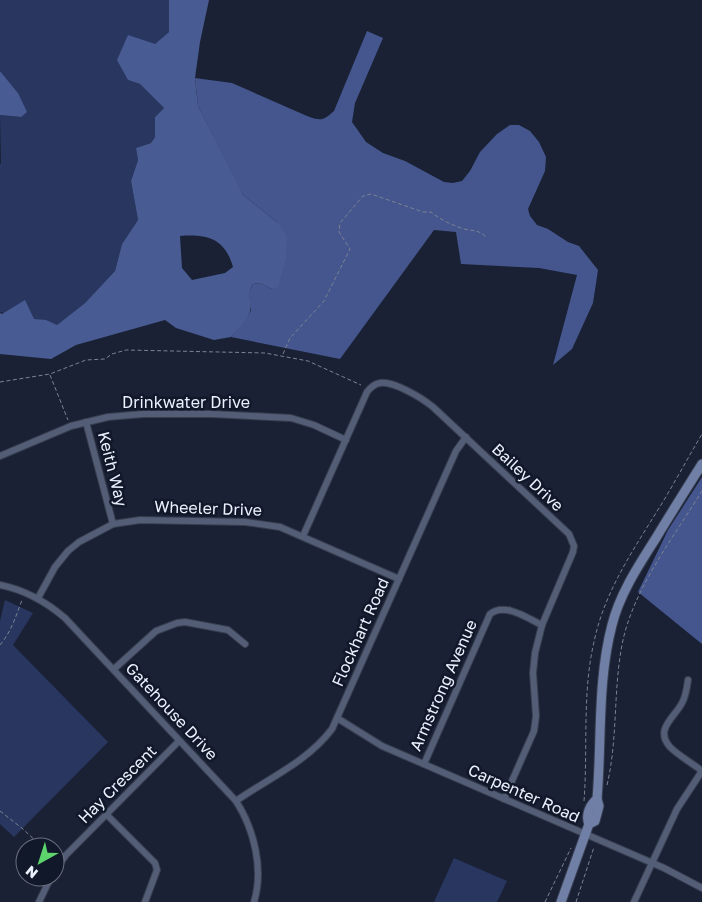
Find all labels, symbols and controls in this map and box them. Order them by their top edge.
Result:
street label: Drinkwater Drive [122,392,250,412]
street label: Keith Way [94,429,132,509]
street label: Bailey Drive [488,439,568,515]
street label: Wheeler Drive [154,496,262,520]
street label: Flockhart Road [327,575,393,689]
street label: Armstrong Avenue [405,616,481,754]
street label: Gatehouse Drive [122,658,222,764]
street label: Hay Crescent [74,741,160,827]
street label: Carpenter Road [465,759,583,827]
north arrow [15,837,65,887]
text: N [22,863,41,882]

